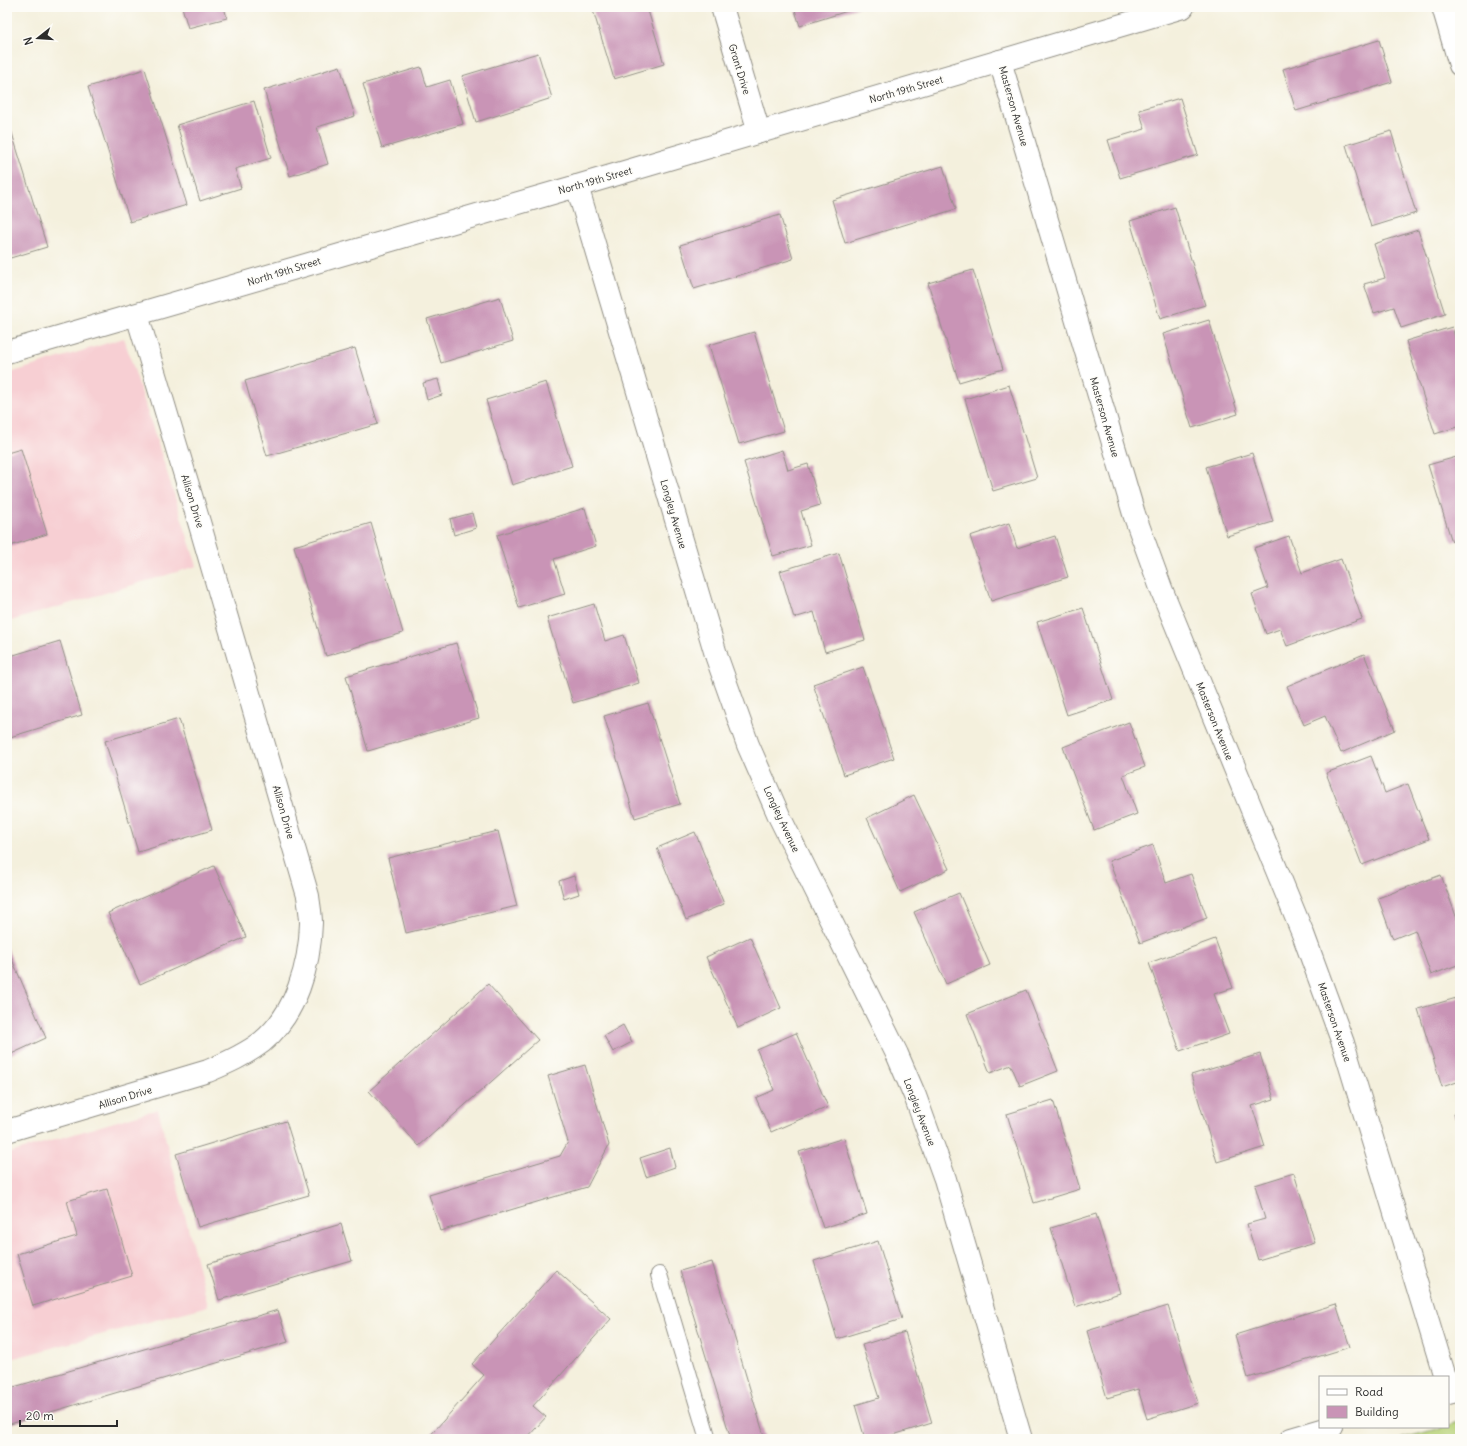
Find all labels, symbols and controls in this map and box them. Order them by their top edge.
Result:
north arrow [18,18,58,58]
text: N [21,35,36,47]
street label: Grant Drive [726,42,753,96]
street label: Masterson Avenue [996,65,1031,148]
street label: North 19th Street [868,73,945,106]
street label: North 19th Street [557,164,634,197]
street label: North 19th Street [246,254,323,289]
street label: Masterson Avenue [1087,376,1122,459]
street label: Allison Drive [178,473,207,529]
street label: Longley Avenue [657,478,690,550]
street label: Masterson Avenue [1193,680,1236,762]
street label: Allison Drive [270,784,297,840]
street label: Longley Avenue [761,784,803,854]
street label: Masterson Avenue [1315,981,1354,1063]
street label: Longley Avenue [901,1076,938,1148]
street label: Allison Drive [97,1083,153,1112]
legend [1319,1376,1449,1428]
text: Road [1355,1384,1383,1399]
scale bar [20,1402,117,1428]
text: Building [1355,1404,1399,1419]
text: 20 m [26,1408,54,1423]

